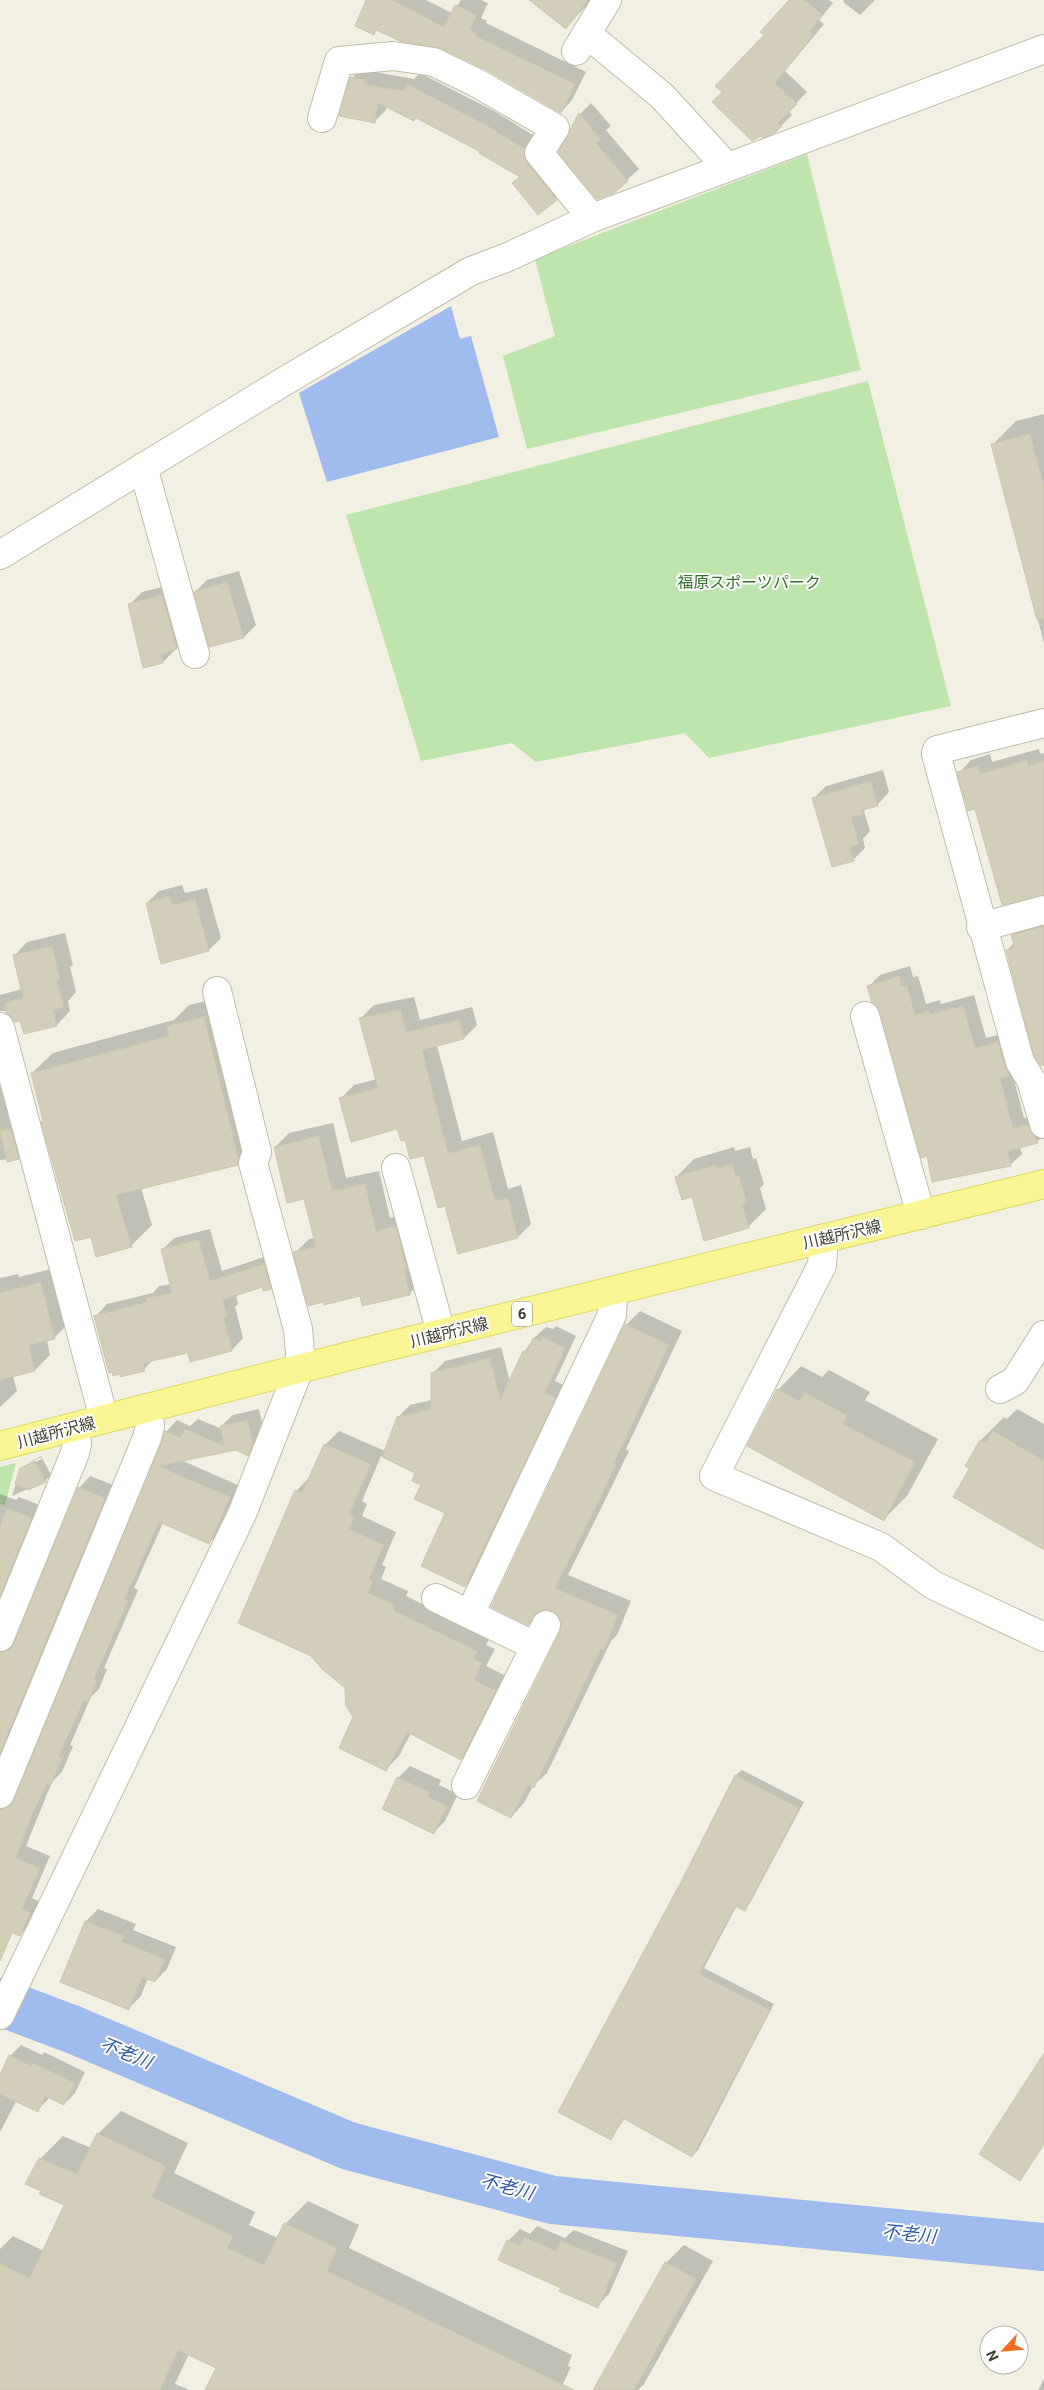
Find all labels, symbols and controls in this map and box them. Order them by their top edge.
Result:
park label: 福原スポーツパーク [677,573,821,592]
street label: 川越所沢線 [801,1216,883,1253]
road number: 6 [512,1302,532,1326]
street label: 川越所沢線 [408,1314,490,1351]
street label: 川越所沢線 [15,1413,97,1452]
water label: 不老川 [97,2033,157,2073]
water label: 不老川 [478,2169,538,2204]
water label: 不老川 [881,2220,939,2247]
north arrow [979,2325,1029,2375]
text: N [983,2348,1002,2364]

